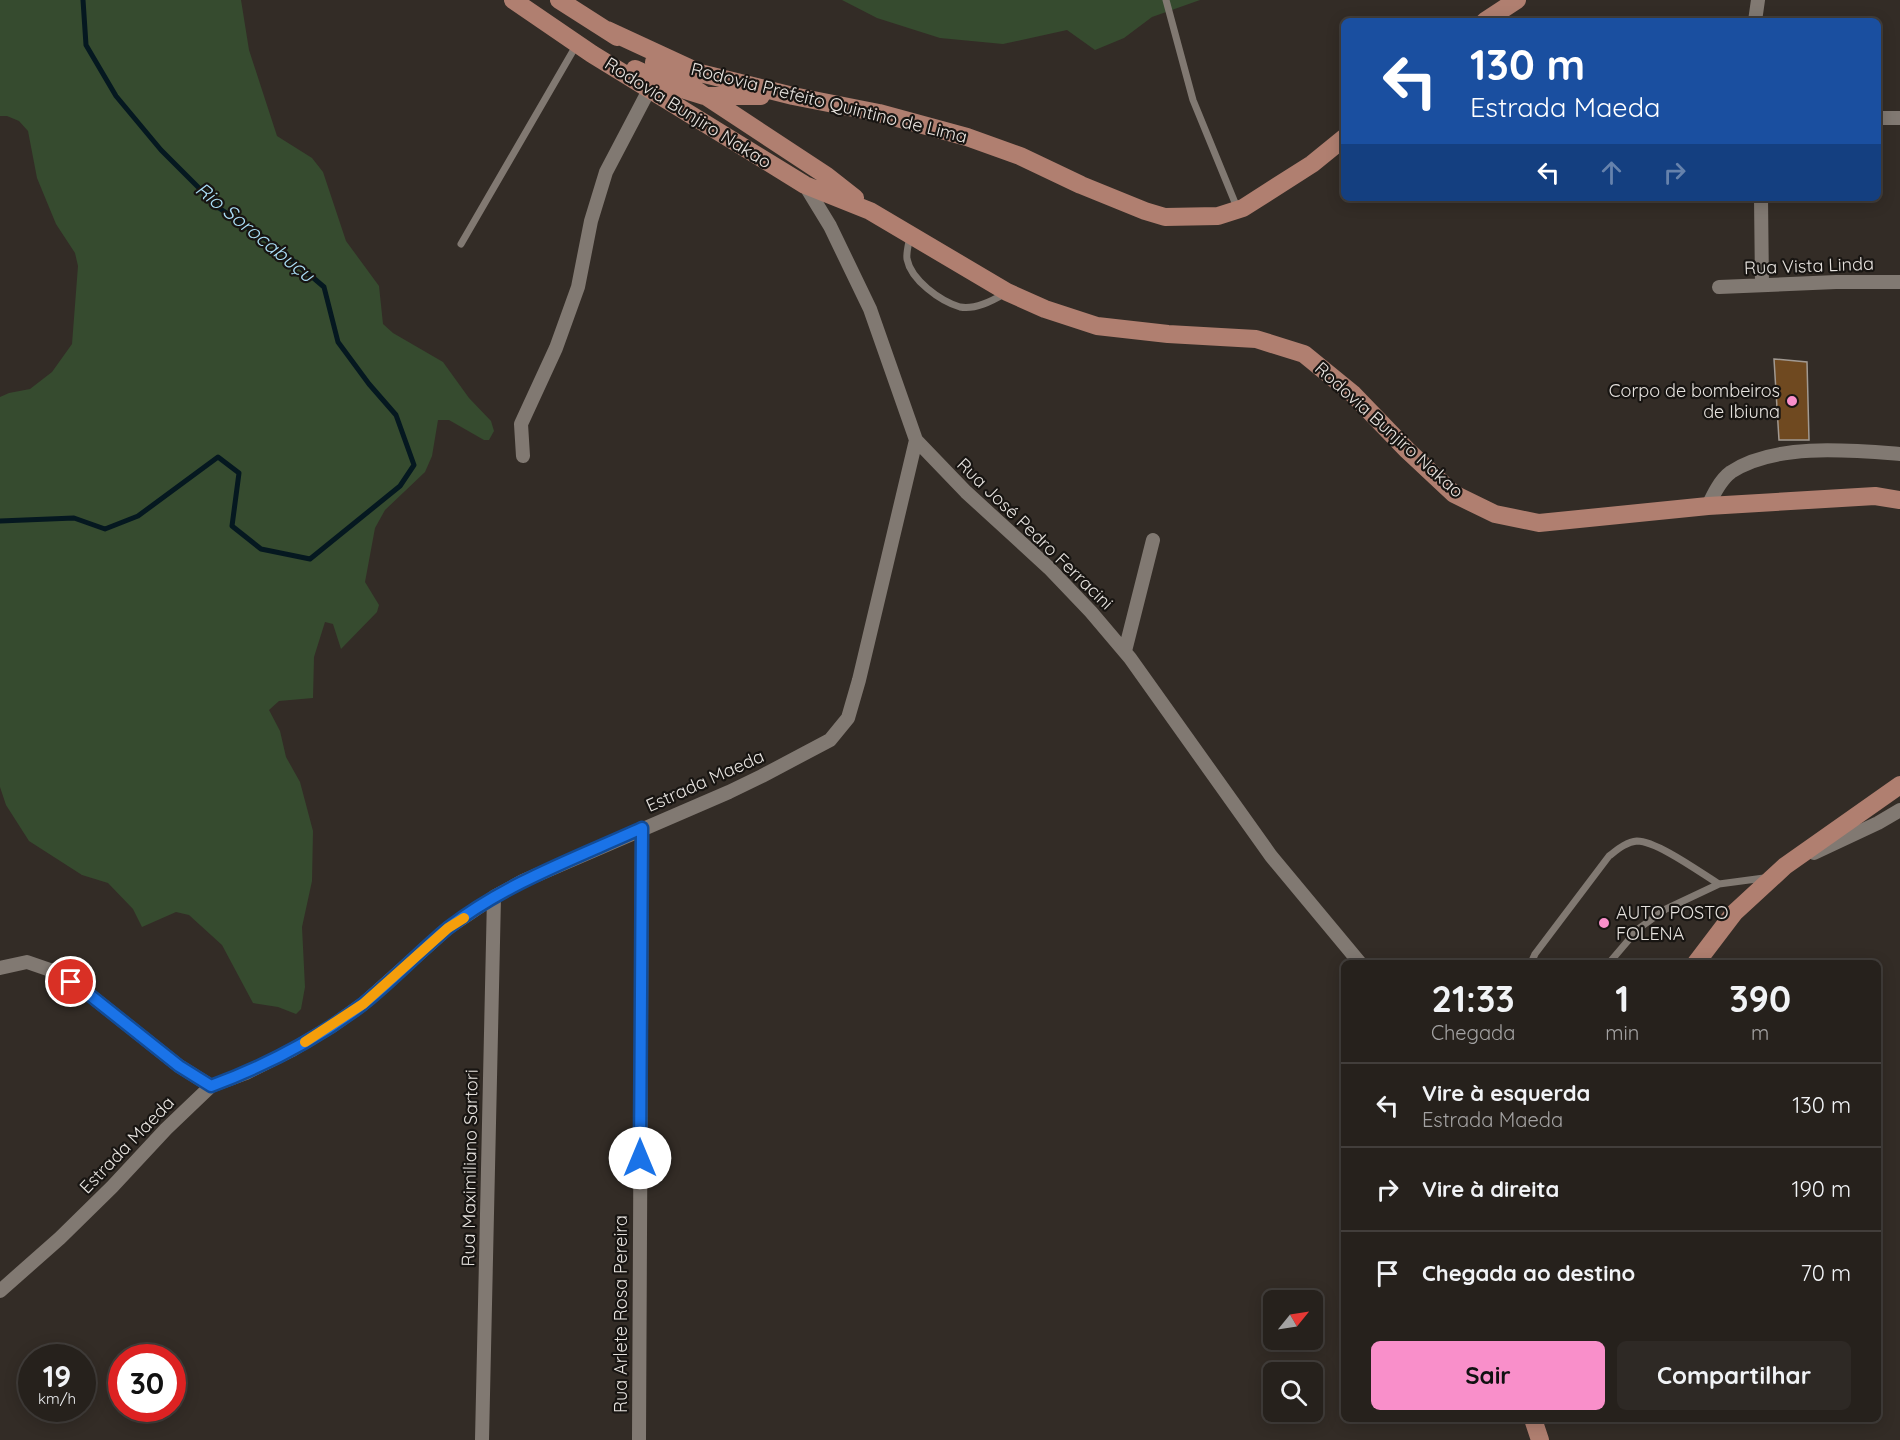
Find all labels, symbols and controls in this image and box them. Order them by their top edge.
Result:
text: 130 m [1470,38,1585,91]
icon: left [1371,42,1449,120]
street label: Rodovia Bunjiro Nakao [601,52,776,173]
street label: Rodovia Prefeito Quintino de Lima [688,57,970,148]
text: Estrada Maeda [1470,90,1660,124]
icon: left [1532,156,1565,189]
icon: ahead [1595,156,1628,189]
icon: right [1658,156,1691,189]
water label: Rio Sorocabuçu [191,176,321,288]
street label: Rua Vista Linda [1744,252,1874,279]
street label: Rodovia Bunjiro Nakao [1310,357,1469,503]
place label: Corpo de bombeiros de Ibiuna [1609,379,1780,423]
marker: Corpo de bombeiros de Ibiuna [1785,394,1799,408]
street label: Rua José Pedro Ferracini [952,453,1118,614]
street label: Estrada Maeda [642,744,767,817]
place label: AUTO POSTO FOLENA [1616,901,1728,945]
marker: AUTO POSTO FOLENA [1597,916,1611,930]
pin [45,956,96,1007]
icon: arrive [54,965,87,998]
text: 21:33 [1432,976,1515,1021]
text: 1 [1615,976,1629,1021]
text: 390 [1729,976,1791,1021]
text: Chegada [1431,1020,1515,1045]
text: min [1605,1020,1639,1045]
text: m [1751,1020,1769,1045]
street label: Rua Maximiliano Sartori [456,1069,483,1267]
text: Vire à esquerda [1422,1079,1590,1107]
icon: left [1371,1089,1404,1122]
street label: Estrada Maeda [74,1091,179,1198]
text: 130 m [1792,1091,1851,1119]
text: Estrada Maeda [1422,1107,1563,1132]
position arrow [608,1126,672,1190]
icon: right [1371,1173,1404,1206]
text: Vire à direita [1422,1175,1559,1203]
text: 190 m [1791,1175,1851,1203]
street label: Rua Arlete Rosa Pereira [609,1215,632,1413]
icon: arrive [1371,1257,1404,1290]
text: Chegada ao destino [1422,1259,1635,1287]
text: 70 m [1801,1259,1851,1287]
north arrow [1263,1290,1323,1350]
map controls [1263,1290,1323,1422]
button: Sair [1371,1341,1605,1410]
button: Compartilhar [1617,1341,1851,1410]
speed limit sign: 30 [108,1344,186,1422]
text: 19 [43,1357,71,1395]
button: search [1263,1362,1323,1422]
text: km/h [38,1389,76,1408]

